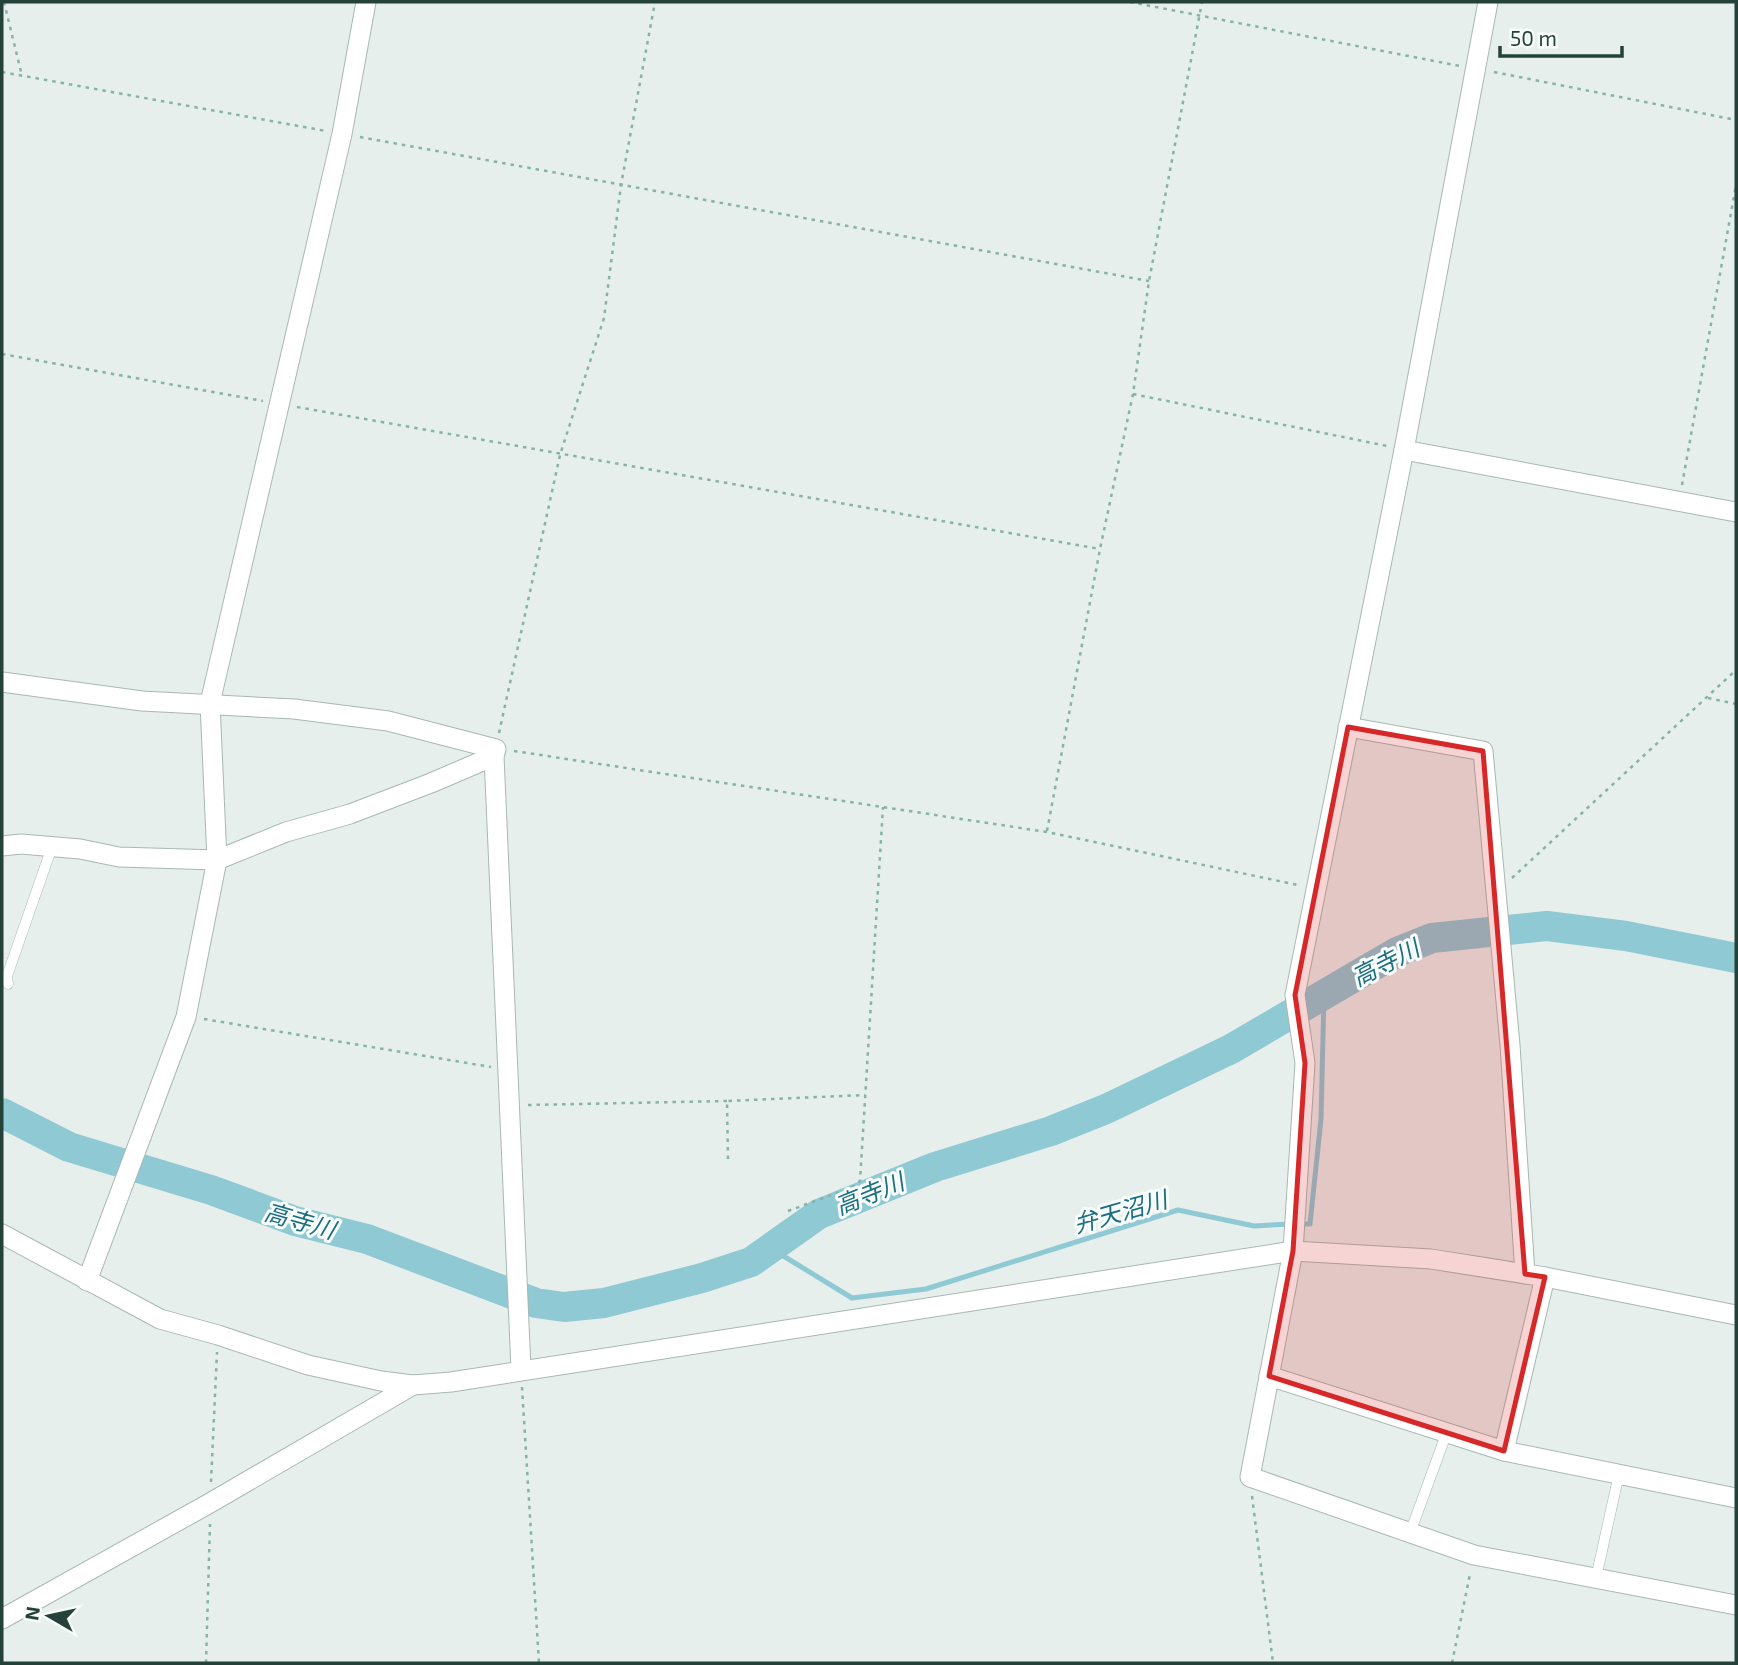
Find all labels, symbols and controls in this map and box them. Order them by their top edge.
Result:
scale bar [1500,14,1622,58]
text: 50 m [1510,25,1557,50]
water label: 高寺川 [1346,931,1426,991]
water label: 高寺川 [830,1165,911,1220]
water label: 弁天沼川 [1070,1183,1173,1238]
water label: 高寺川 [261,1196,341,1245]
north arrow [14,1581,84,1651]
text: N [19,1605,44,1622]

